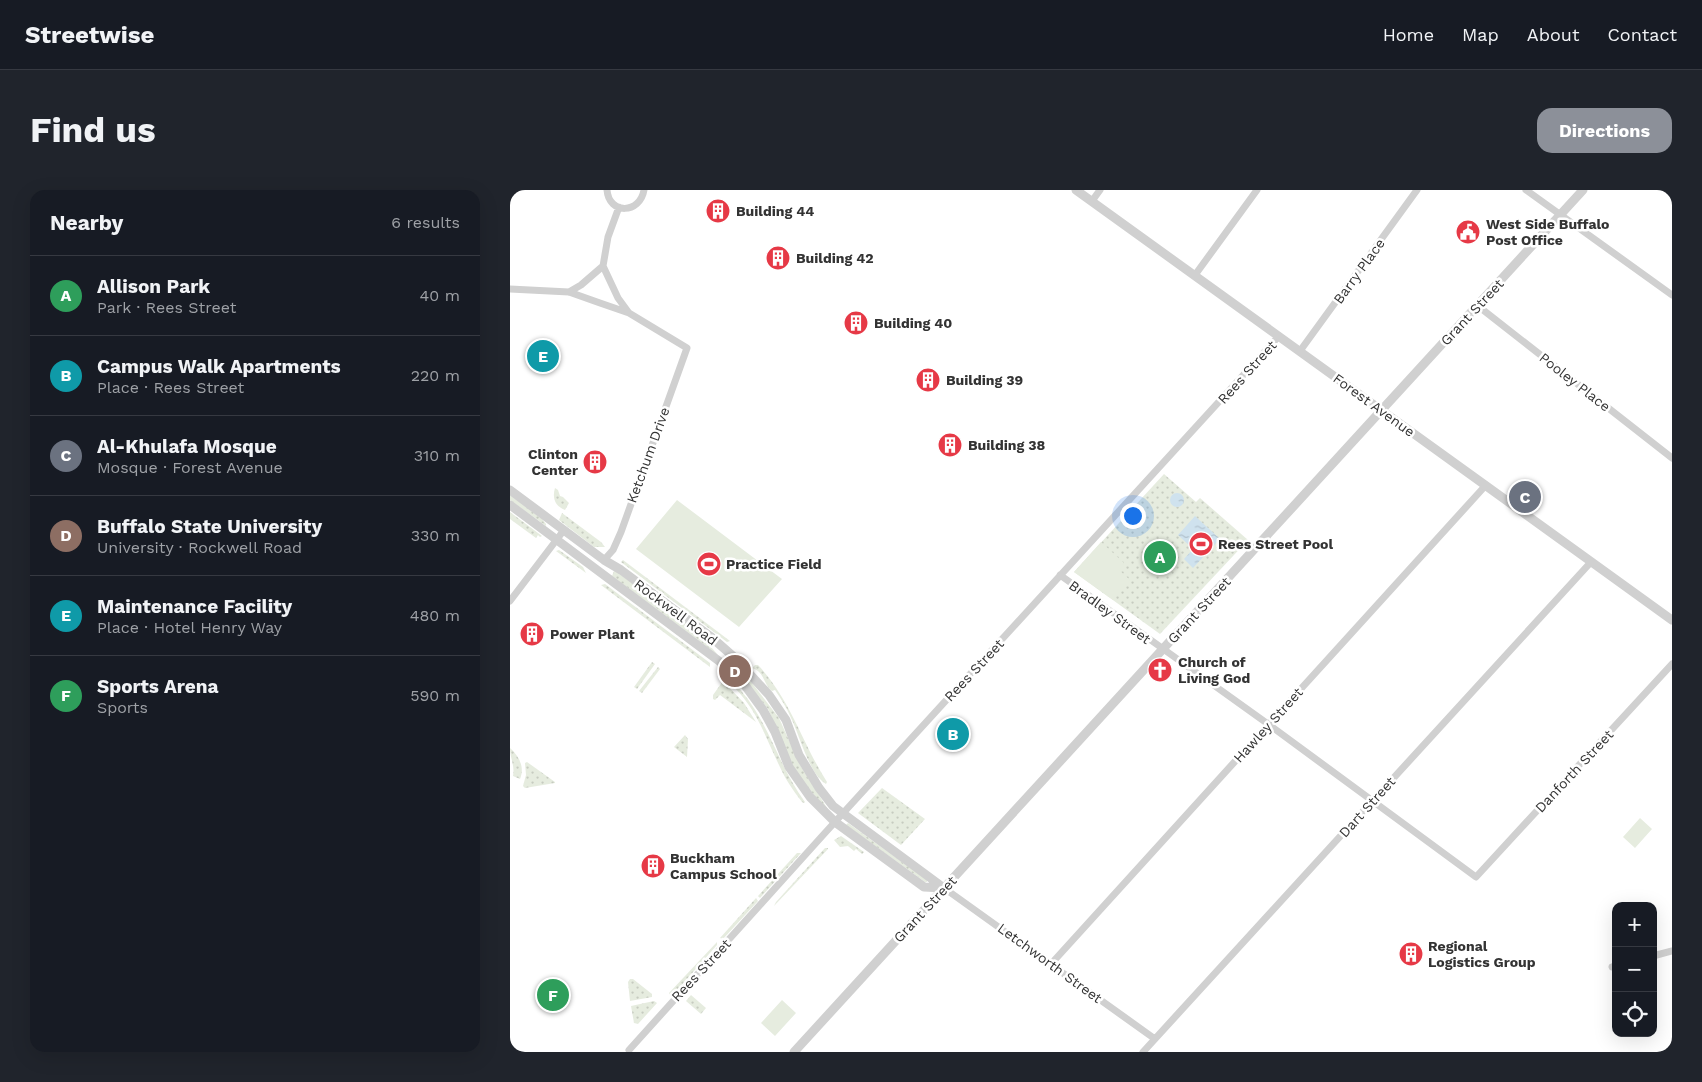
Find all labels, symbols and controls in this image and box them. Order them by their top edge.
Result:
text: Streetwise [25,21,154,49]
text: Home [1383,24,1434,45]
text: Map [1462,24,1499,45]
text: About [1527,24,1579,45]
text: Contact [1607,24,1677,45]
button: Directions [1537,108,1672,153]
text: Find us [30,109,156,151]
building icon: Building 44 [705,198,731,224]
place label: Building 44 [736,203,814,219]
text: Nearby [50,210,123,235]
text: 6 results [391,213,460,232]
place label: West Side Buffalo Post Office [1486,216,1609,248]
public building icon: West Side Buffalo Post Office [1455,219,1481,245]
street label: Barry Place [1330,235,1388,307]
building icon: Building 42 [765,245,791,271]
place label: Building 42 [796,250,874,266]
text: Allison Park [97,275,210,298]
street label: Grant Street [1437,275,1507,349]
text: A [61,286,71,305]
text: 40 m [420,286,460,305]
text: Park · Rees Street [97,298,236,317]
building icon: Building 40 [843,310,869,336]
place label: Building 40 [874,315,952,331]
pin: E [527,337,559,375]
street label: Rees Street [1214,337,1280,407]
street label: Pooley Place [1536,349,1614,415]
text: Campus Walk Apartments [97,355,341,378]
text: B [61,366,71,385]
text: 220 m [411,366,460,385]
building icon: Building 39 [915,367,941,393]
street label: Forest Avenue [1330,370,1418,440]
place label: Building 39 [946,372,1023,388]
text: Place · Rees Street [97,378,244,397]
street label: Ketchum Drive [623,405,673,505]
building icon: Building 38 [937,432,963,458]
text: Al-Khulafa Mosque [97,435,277,458]
place label: Building 38 [968,437,1046,453]
text: C [61,446,71,465]
text: 310 m [414,446,460,465]
place label: Clinton Center [528,446,578,478]
building icon: Clinton Center [582,449,608,475]
text: Mosque · Forest Avenue [97,458,283,477]
pin: C [1509,478,1541,516]
your location [1120,503,1146,529]
text: Buffalo State University [97,515,322,538]
text: D [60,526,72,545]
text: 330 m [411,526,460,545]
sports icon: Rees Street Pool [1188,531,1214,557]
place label: Rees Street Pool [1218,536,1333,552]
text: University · Rockwell Road [97,538,302,557]
pin: A [1144,538,1176,576]
sports icon: Practice Field [696,551,722,577]
place label: Practice Field [726,556,822,572]
street label: Grant Street [1164,573,1234,647]
street label: Rockwell Road [631,576,721,648]
street label: Bradley Street [1066,577,1154,647]
text: Maintenance Facility [97,595,292,618]
text: E [61,606,71,625]
text: 480 m [410,606,460,625]
text: Place · Hotel Henry Way [97,618,282,637]
building icon: Power Plant [519,621,545,647]
place label: Power Plant [550,626,635,642]
street label: Rees Street [941,635,1007,705]
pin: D [719,652,751,690]
place label: Church of Living God [1178,654,1250,686]
church icon: Church of Living God [1147,657,1173,683]
text: Sports Arena [97,675,219,698]
street label: Hawley Street [1230,684,1306,766]
text: F [61,686,71,705]
text: 590 m [410,686,460,705]
text: Sports [97,698,148,717]
pin: B [937,715,969,753]
street label: Danforth Street [1532,726,1616,816]
street label: Dart Street [1336,773,1398,841]
place label: Buckham Campus School [670,850,777,882]
building icon: Buckham Campus School [640,853,666,879]
street label: Grant Street [890,872,960,946]
map controls [1612,902,1657,1037]
button: + [1612,902,1657,947]
street label: Letchworth Street [995,920,1105,1006]
street label: Rees Street [668,935,734,1005]
place label: Regional Logistics Group [1428,938,1536,970]
building icon: Regional Logistics Group [1398,941,1424,967]
button: − [1612,947,1657,992]
pin: F [537,976,569,1014]
button: locate [1612,992,1657,1037]

